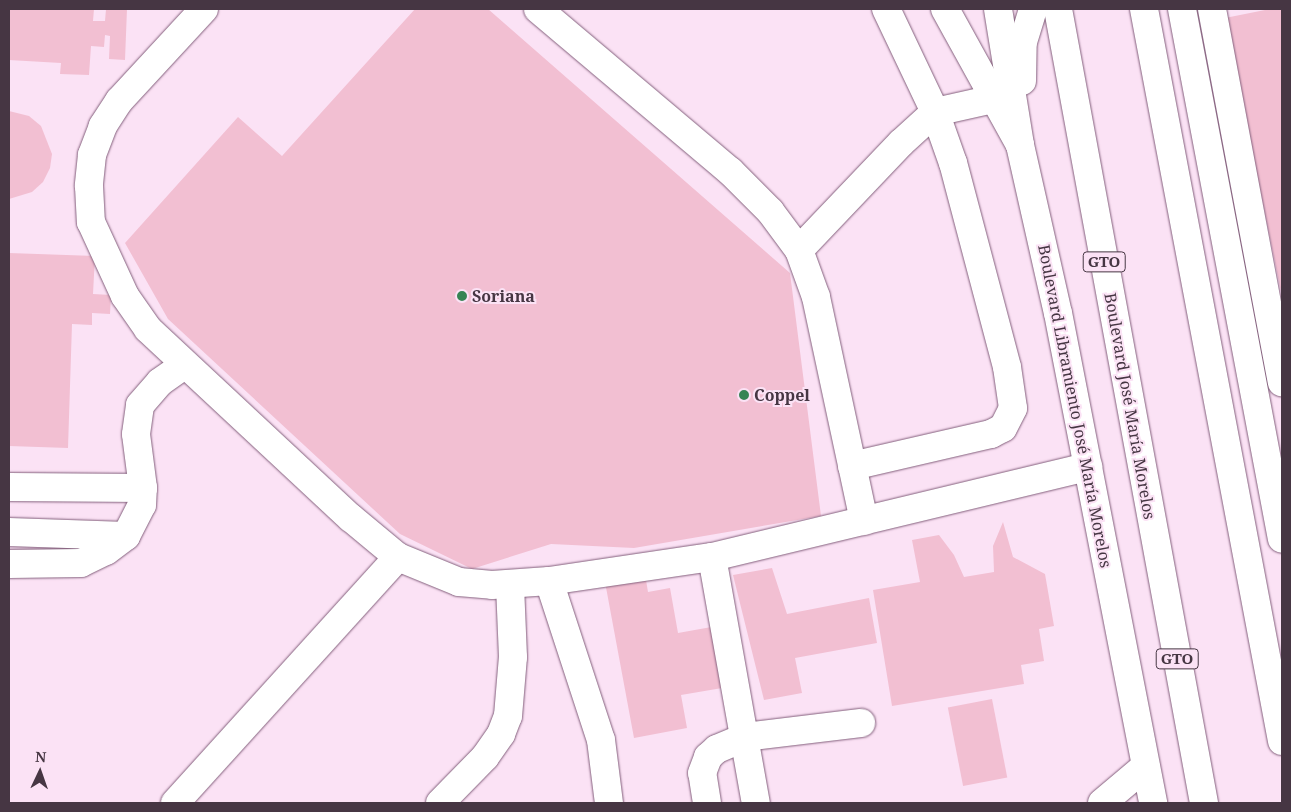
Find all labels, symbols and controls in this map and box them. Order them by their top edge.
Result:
street label: Boulevard Libramiento José María Morelos [1034,243,1116,569]
road number: GTO [1082,250,1126,274]
place label: Soriana [472,286,535,306]
marker: Soriana [456,290,468,302]
street label: Boulevard José María Morelos [1101,291,1159,521]
place label: Coppel [754,385,810,405]
marker: Coppel [738,389,750,401]
road number: GTO [1154,646,1200,672]
north arrow [15,747,65,797]
text: N [35,747,47,766]

